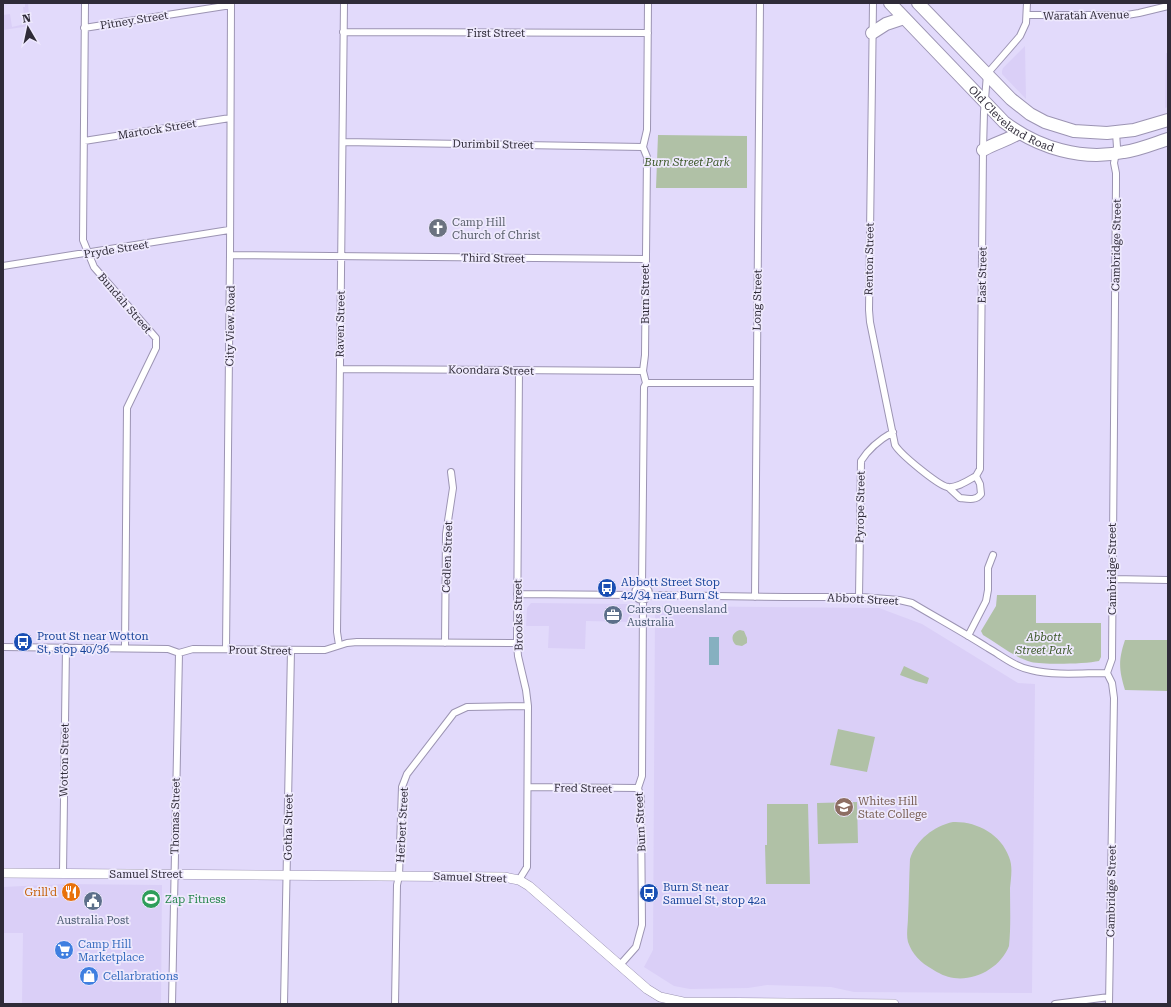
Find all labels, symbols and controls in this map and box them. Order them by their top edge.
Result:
north arrow [8,8,48,48]
street label: Waratah Avenue [1043,8,1129,23]
street label: Pitney Street [99,9,169,32]
text: N [21,11,32,26]
street label: First Street [467,27,525,40]
street label: Old Cleveland Road [966,83,1056,155]
street label: Martock Street [117,117,197,142]
street label: Durimbil Street [452,137,534,152]
park label: Burn Street Park [643,156,730,169]
street label: Cambridge Street [1109,199,1124,291]
place label: Camp Hill Church of Christ [452,216,540,242]
church icon: Camp Hill Church of Christ [427,217,449,239]
street label: Renton Street [862,223,877,296]
street label: Pryde Street [83,238,149,261]
street label: East Street [976,247,989,303]
street label: Third Street [461,251,525,266]
street label: Burn Street [639,264,652,324]
street label: Long Street [750,269,765,331]
street label: Bundah Street [95,271,154,336]
street label: City View Road [223,285,238,367]
street label: Raven Street [333,290,348,358]
street label: Koondara Street [448,363,534,378]
street label: Pyrope Street [853,471,868,543]
street label: Cedlen Street [440,521,455,593]
street label: Cambridge Street [1106,523,1119,615]
place label: Abbott Street Stop 42/34 near Burn St [621,576,720,602]
bus stop icon: Abbott Street Stop 42/34 near Burn St [596,577,618,599]
street label: Brooks Street [511,579,526,651]
street label: Abbott Street [827,591,899,608]
place label: Carers Queensland Australia [627,603,727,629]
office icon: Carers Queensland Australia [602,604,624,626]
place label: Prout St near Wotton St, stop 40/36 [37,630,149,656]
bus stop icon: Prout St near Wotton St, stop 40/36 [12,631,34,653]
park label: Abbott Street Park [1014,631,1073,657]
street label: Prout Street [228,643,292,658]
street label: Wotton Street [57,723,72,797]
street label: Thomas Street [168,778,183,855]
street label: Fred Street [554,781,612,796]
street label: Herbert Street [394,787,411,863]
street label: Burn Street [632,792,649,852]
street label: Gotha Street [281,793,296,861]
place label: Whites Hill State College [858,795,927,821]
school or university icon: Whites Hill State College [833,796,855,818]
street label: Cambridge Street [1104,845,1119,937]
street label: Samuel Street [109,868,183,881]
street label: Samuel Street [433,870,507,885]
restaurant icon: Grill'd [60,881,82,903]
place label: Burn St near Samuel St, stop 42a [663,881,766,907]
bus stop icon: Burn St near Samuel St, stop 42a [638,882,660,904]
place label: Grill'd [24,886,57,899]
sports icon: Zap Fitness [140,888,162,910]
public building icon: Australia Post [82,890,104,912]
place label: Zap Fitness [165,893,226,906]
place label: Australia Post [57,914,129,927]
place label: Camp Hill Marketplace [78,938,144,964]
supermarket icon: Camp Hill Marketplace [53,939,75,961]
shop icon: Cellarbrations [78,965,100,987]
place label: Cellarbrations [103,970,178,983]

